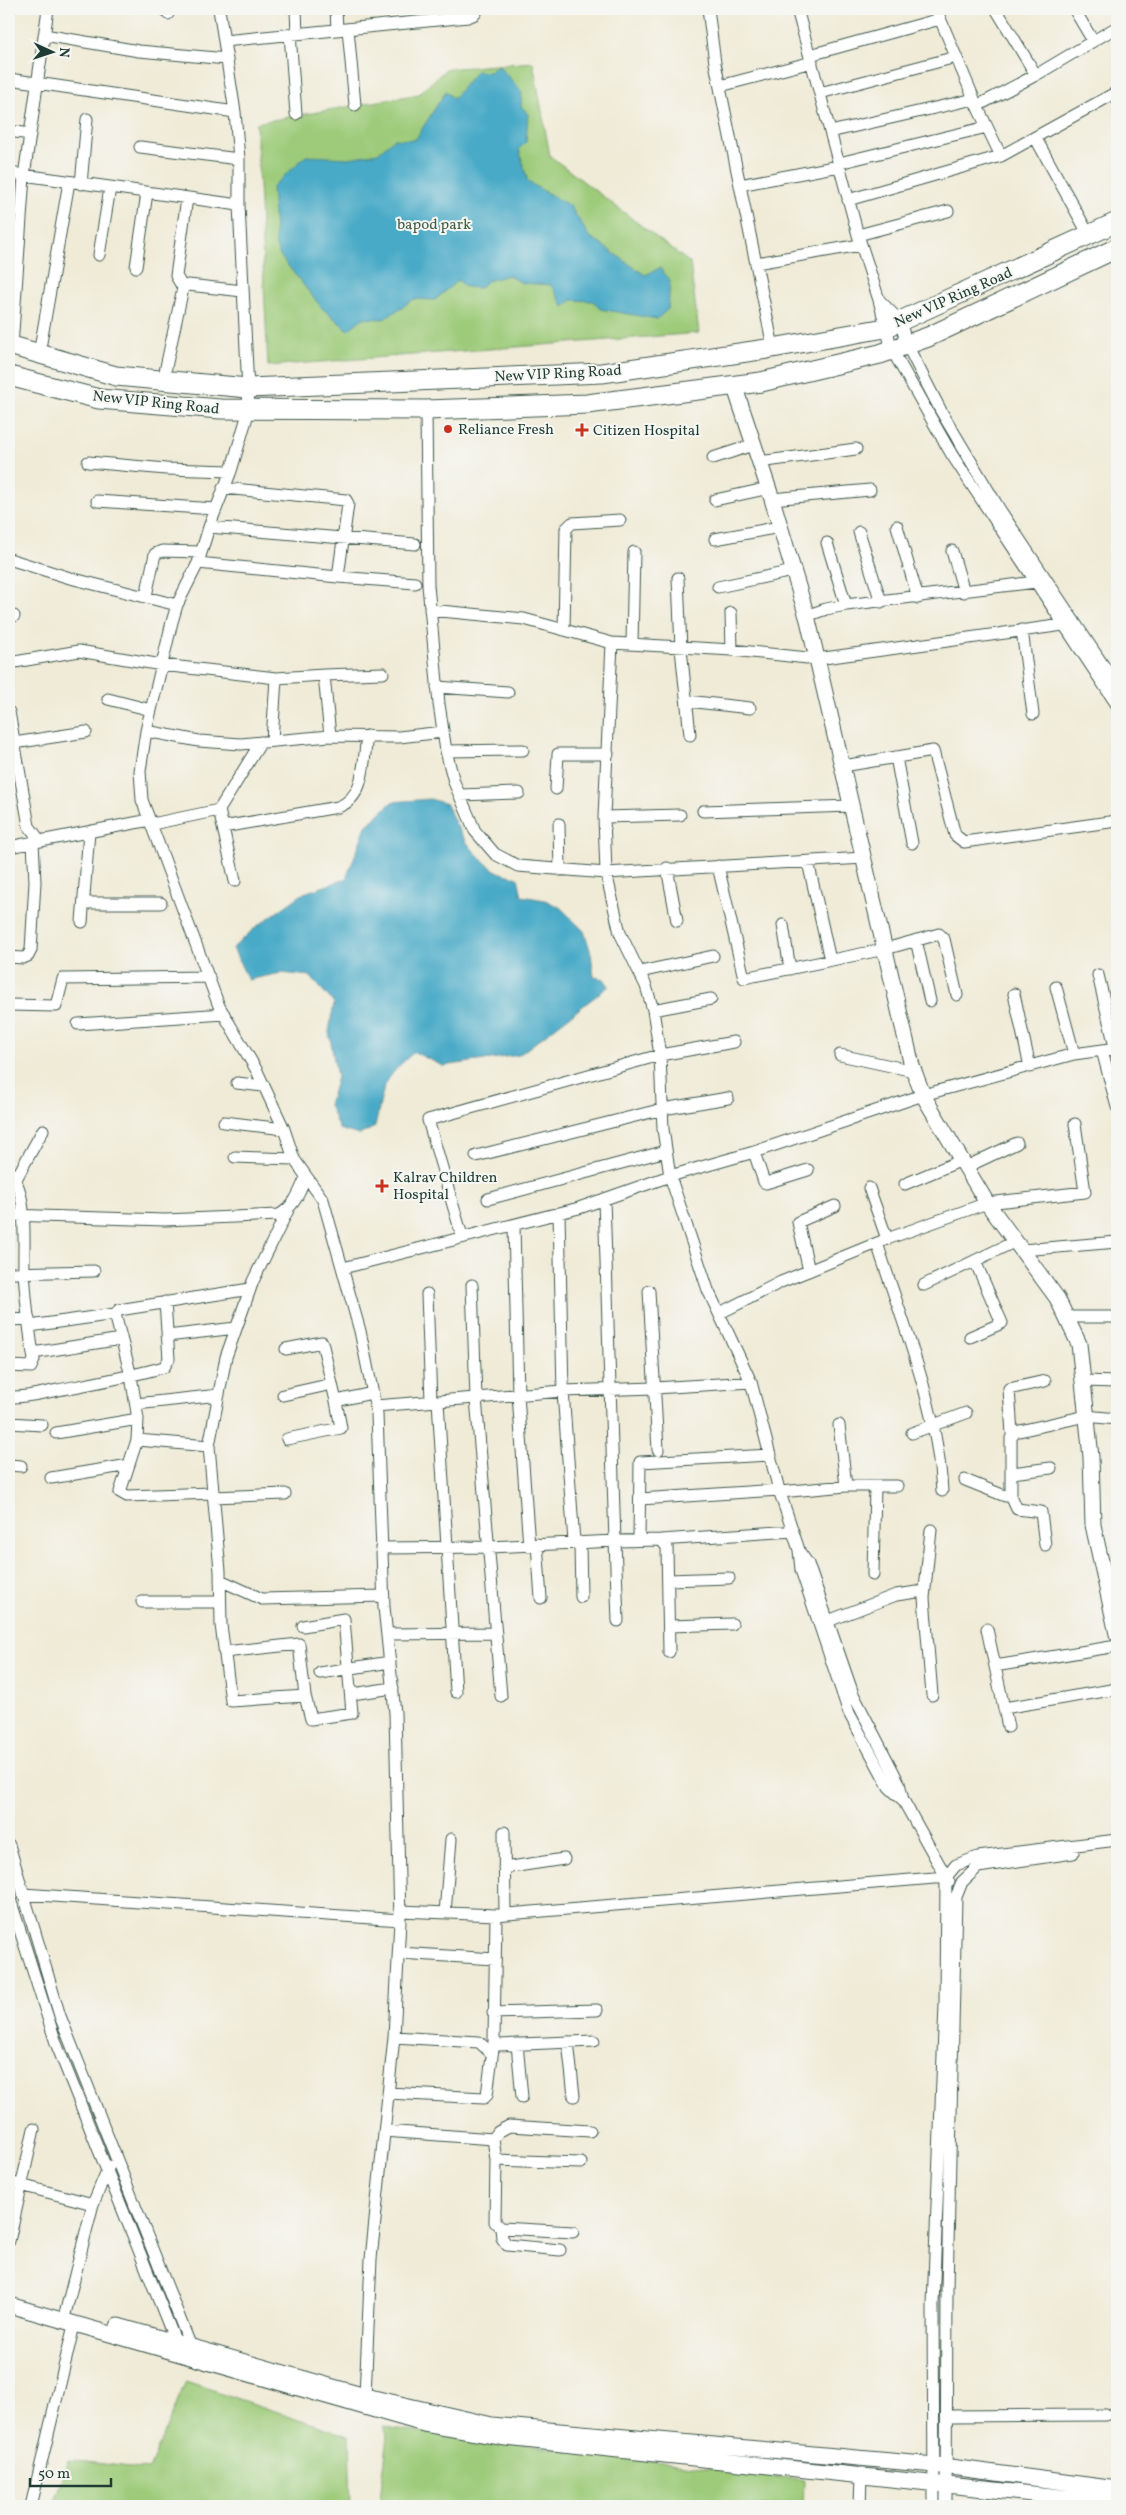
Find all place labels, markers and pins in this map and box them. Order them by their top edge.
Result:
place label: Reliance Fresh [458,420,554,441]
place label: Citizen Hospital [593,421,700,442]
marker: Reliance Fresh [442,423,454,435]
marker: Citizen Hospital [575,423,589,437]
place label: Kalrav Children Hospital [393,1168,497,1206]
marker: Kalrav Children Hospital [375,1179,389,1193]

